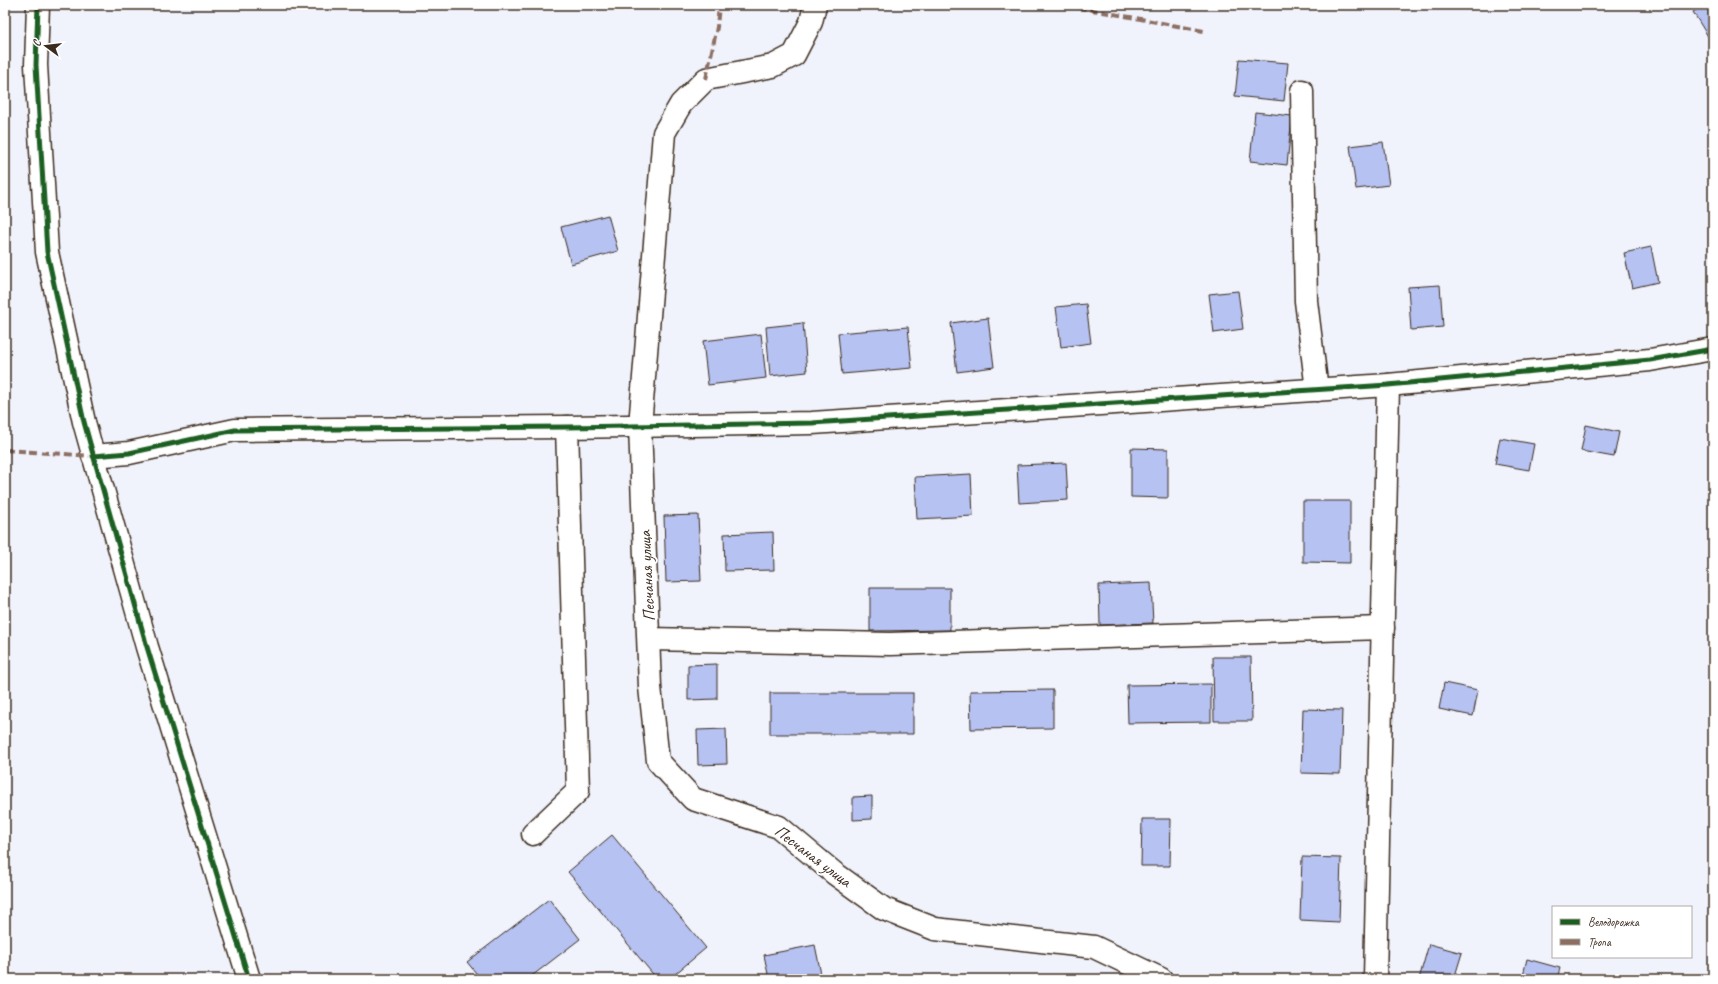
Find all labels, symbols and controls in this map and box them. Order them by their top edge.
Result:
north arrow [26,26,66,66]
text: С [29,37,44,48]
street label: Песчаная улица [634,528,660,622]
street label: Песчаная улица [770,820,857,893]
legend [1552,906,1692,958]
text: Велодорожка [1588,914,1640,930]
text: Тропа [1588,934,1612,950]

